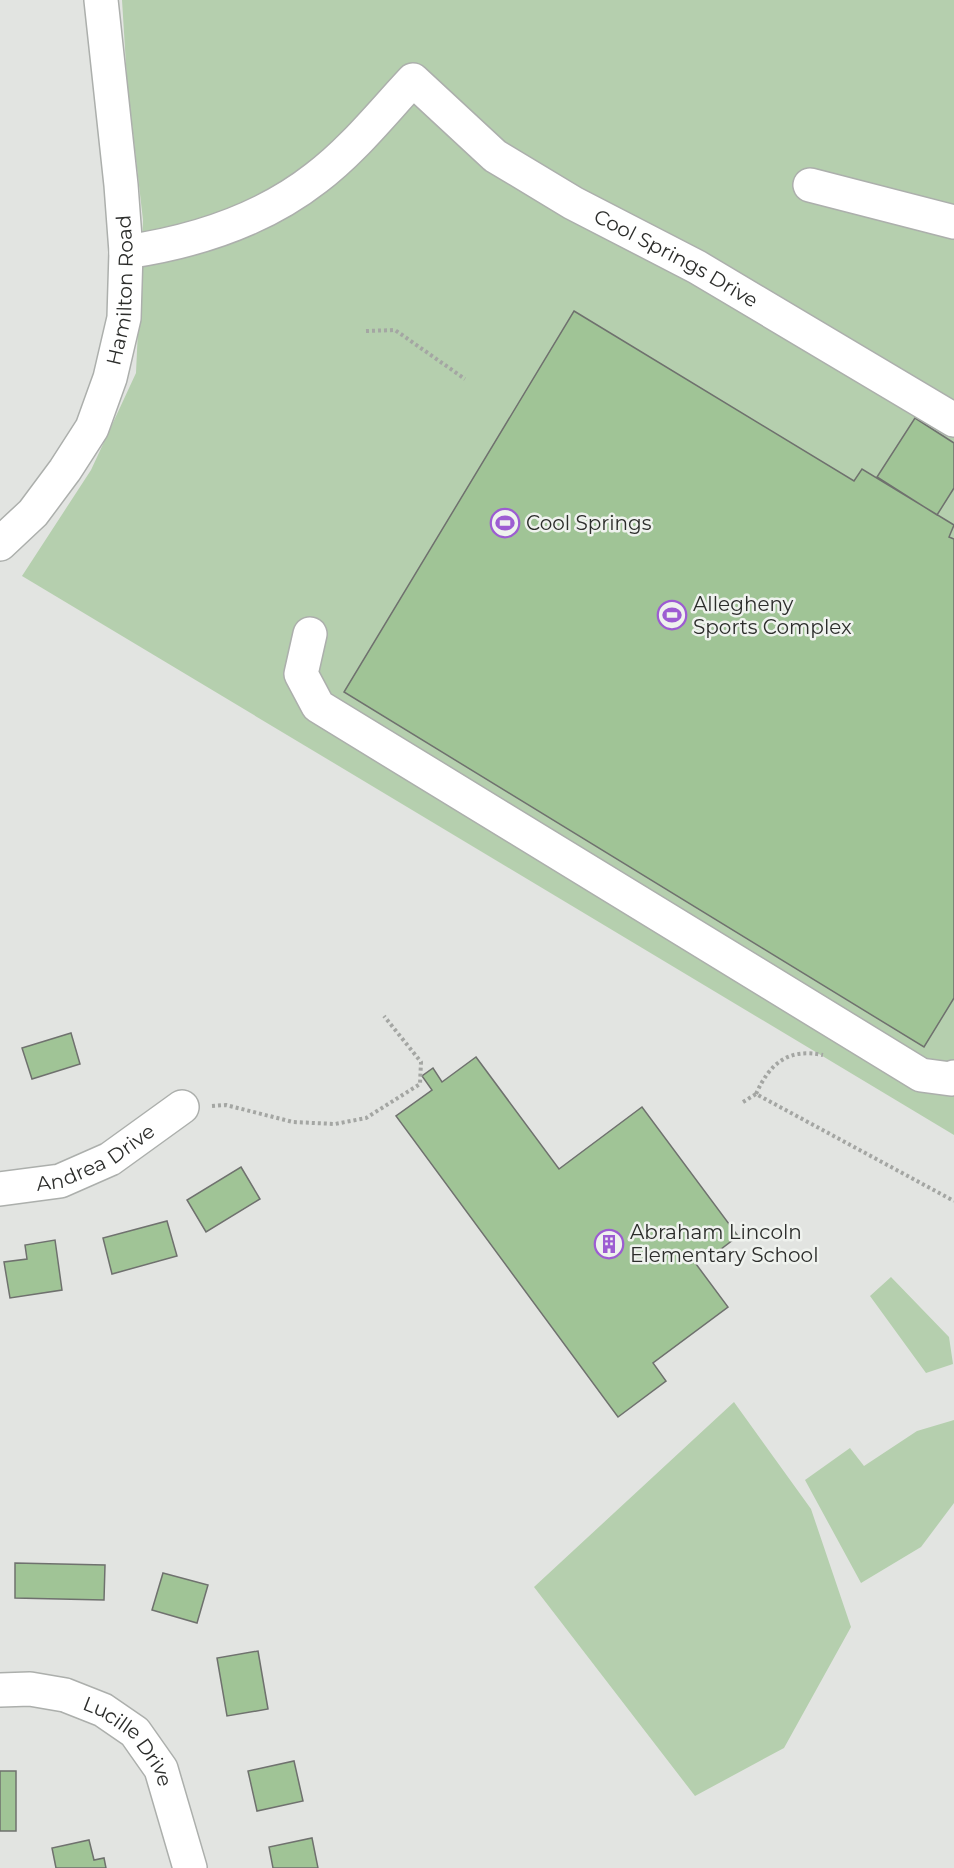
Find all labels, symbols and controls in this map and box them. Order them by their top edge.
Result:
street label: Cool Springs Drive [590,204,762,313]
street label: Hamilton Road [101,214,138,368]
sports icon: Cool Springs [489,507,521,539]
place label: Cool Springs [526,511,652,535]
place label: Allegheny Sports Complex [693,592,852,639]
sports icon: Allegheny Sports Complex [656,599,688,631]
street label: Andrea Drive [35,1119,159,1196]
place label: Abraham Lincoln Elementary School [630,1220,819,1267]
building icon: Abraham Lincoln Elementary School [593,1228,625,1260]
street label: Lucille Drive [80,1691,177,1789]

